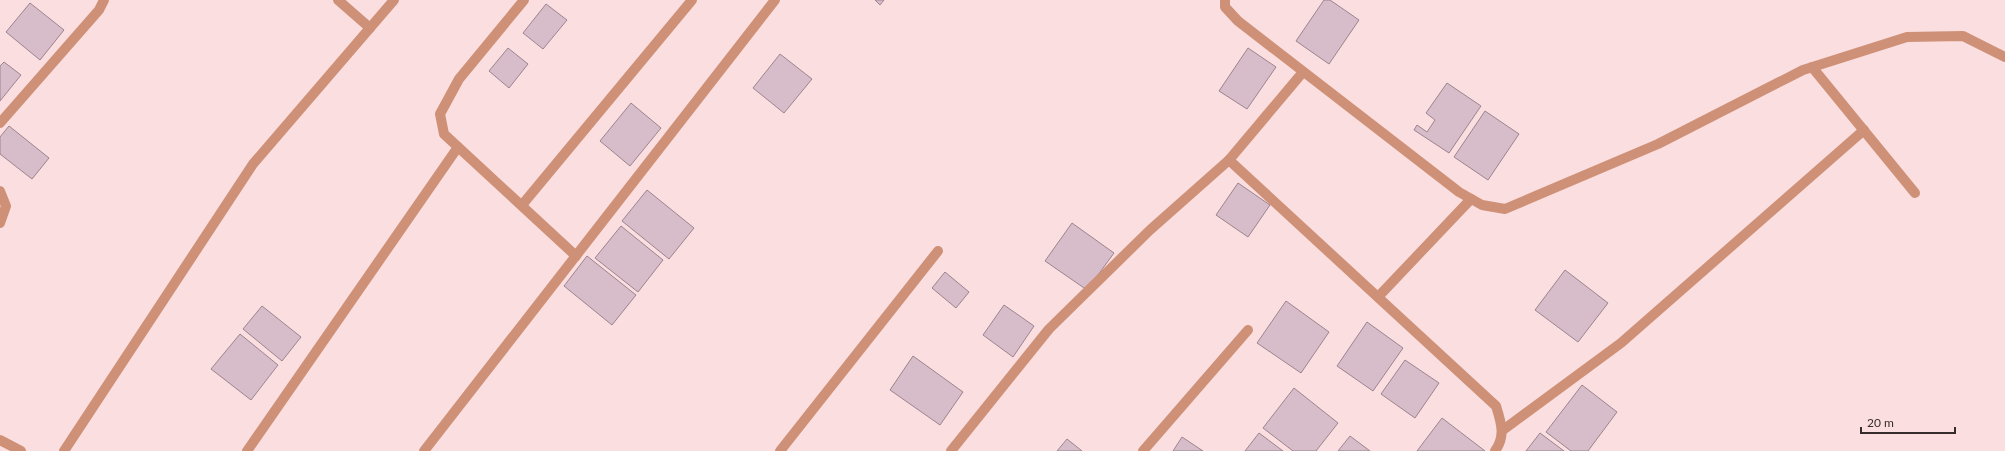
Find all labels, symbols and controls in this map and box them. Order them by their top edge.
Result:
scale bar [1861,409,1955,435]
text: 20 m [1867,415,1894,430]

